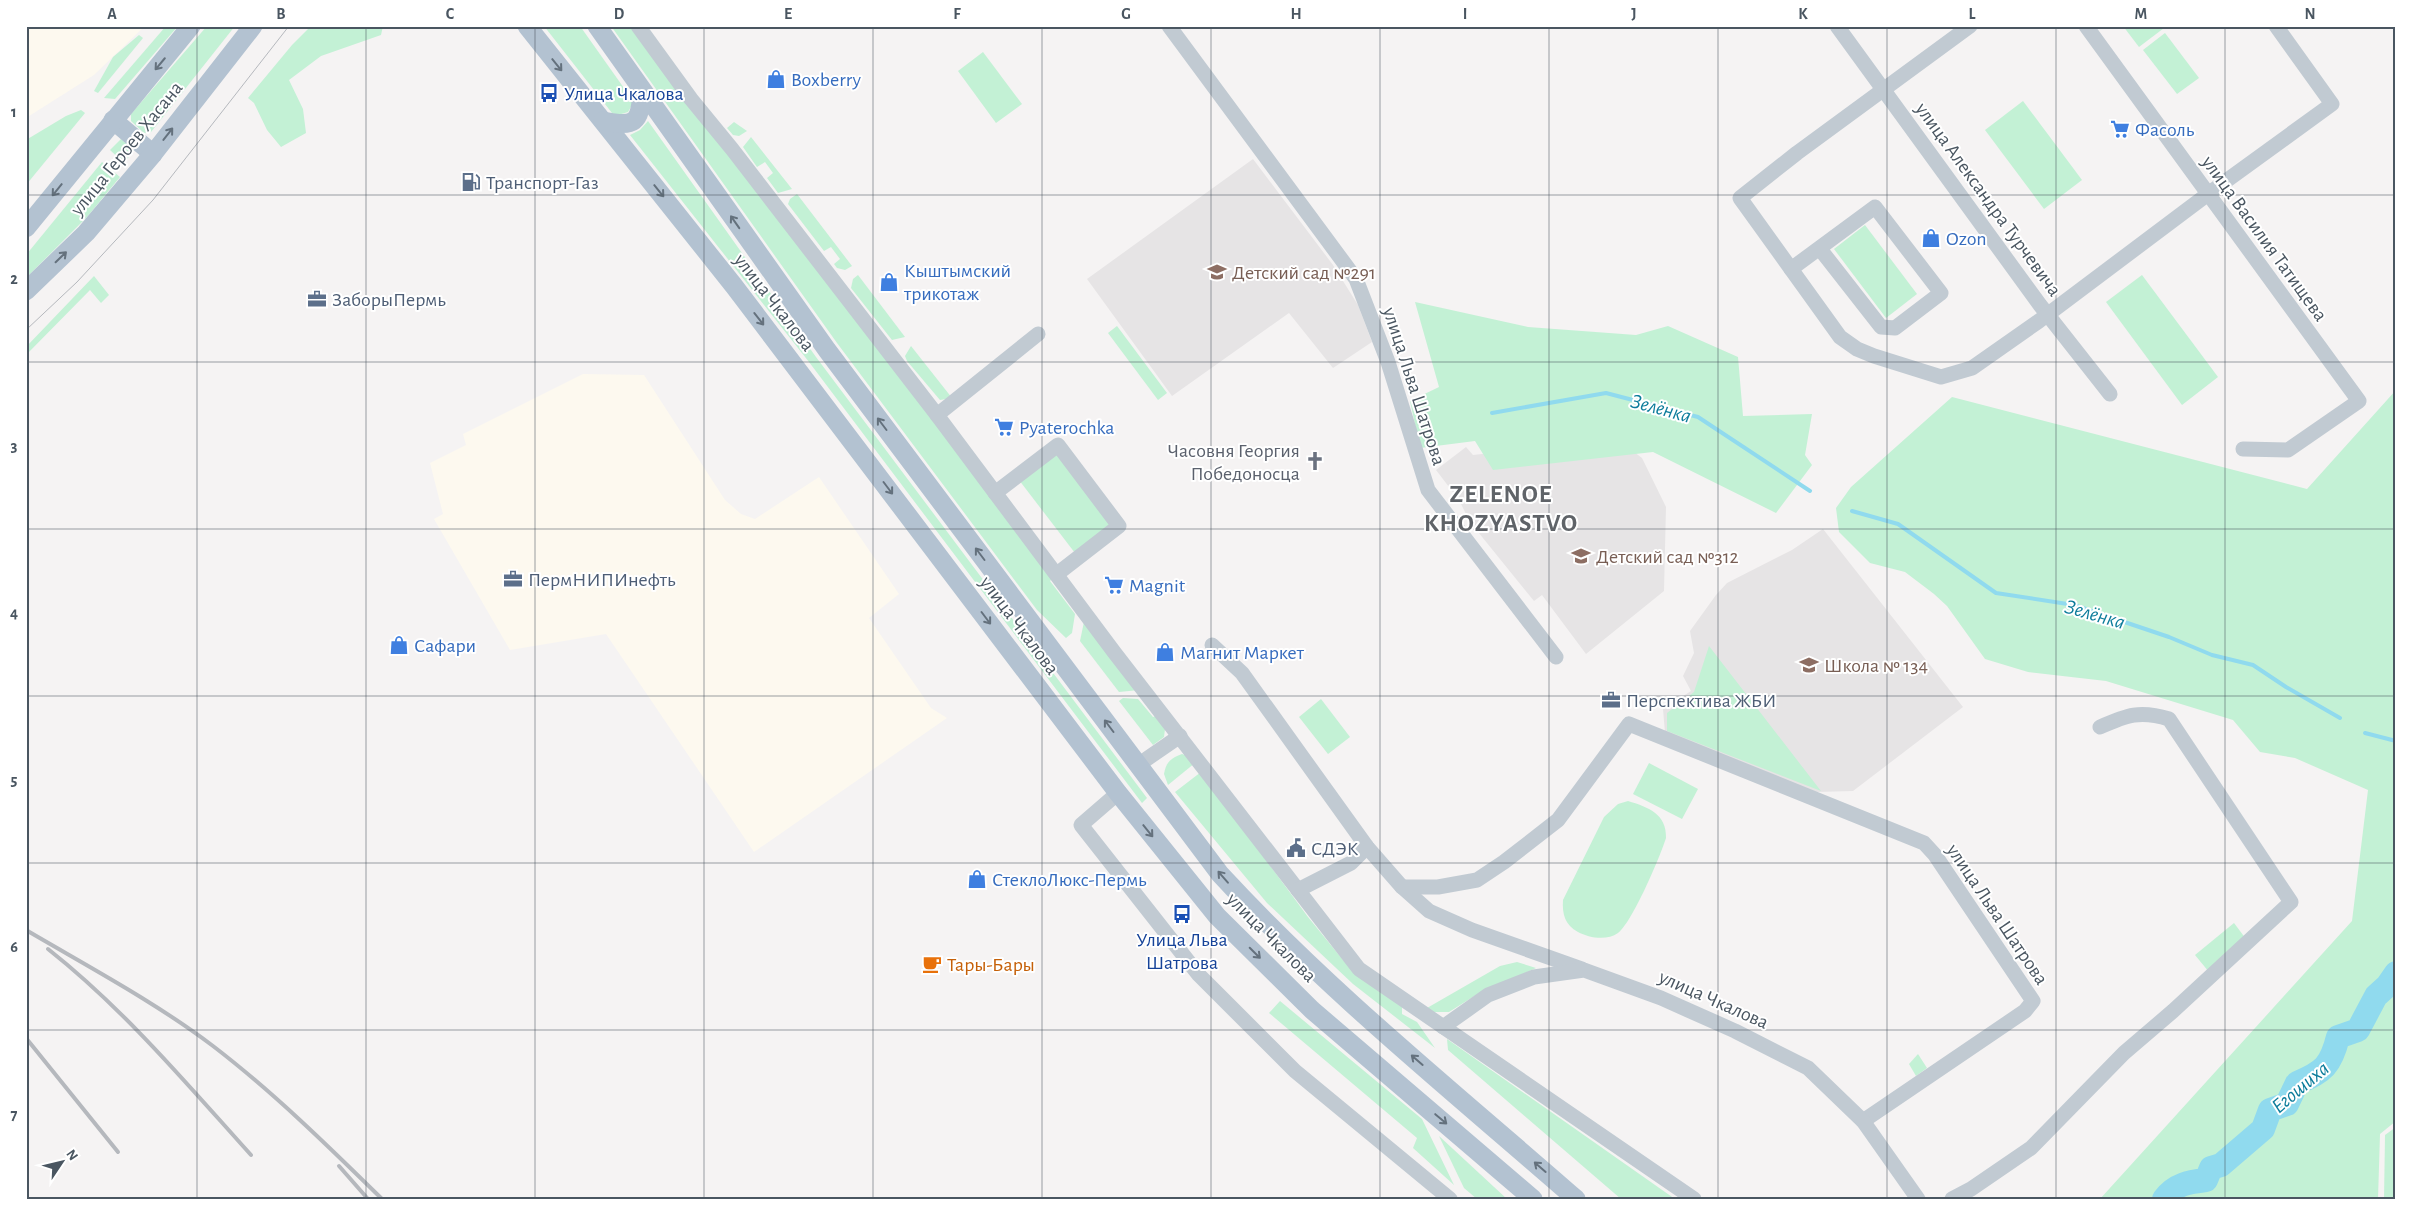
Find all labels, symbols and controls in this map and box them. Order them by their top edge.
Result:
text: A [107,6,117,22]
text: B [276,6,286,22]
text: C [446,6,455,22]
text: D [614,6,625,22]
text: E [784,6,792,22]
text: F [953,6,961,22]
text: G [1121,6,1131,22]
text: H [1290,6,1302,22]
text: I [1463,6,1467,22]
text: J [1631,6,1637,22]
text: K [1798,6,1808,22]
text: L [1969,6,1976,22]
text: M [2135,6,2147,22]
text: N [2304,6,2316,22]
one-way arrow [155,57,166,70]
one-way arrow [551,58,562,71]
shop icon: Boxberry [765,68,787,90]
place label: Boxberry [791,70,861,90]
street label: улица Героев Хасана [66,78,187,220]
bus stop icon: Улица Чкалова [538,82,560,104]
place label: Улица Чкалова [564,84,684,104]
street label: улица Александра Турчевича [1911,98,2065,300]
text: 1 [11,104,17,120]
supermarket icon: Фасоль [2109,118,2131,140]
place label: Фасоль [2135,120,2195,140]
one-way arrow [162,128,173,141]
street label: улица Василия Татищева [2197,151,2331,325]
fuel station icon: Транспорт-Газ [460,171,482,193]
place label: Транспорт-Газ [486,173,599,193]
one-way arrow [52,183,63,196]
one-way arrow [653,184,664,197]
one-way arrow [730,215,740,229]
shop icon: Ozon [1920,227,1942,249]
place label: Ozon [1946,229,1987,249]
street label: улица Чкалова [729,249,818,355]
one-way arrow [55,251,68,263]
place label: Кыштымский трикотаж [903,261,1011,304]
school or university icon: Детский сад №291 [1206,261,1228,283]
place label: Детский сад №291 [1232,263,1376,283]
text: 2 [10,271,18,287]
shop icon: Кыштымский трикотаж [878,271,900,293]
office icon: ЗаборыПермь [306,288,328,310]
place label: ЗаборыПермь [332,290,446,310]
street label: улица Льва Шатрова [1379,304,1449,468]
one-way arrow [754,312,765,325]
water label: Зелёнка [1628,390,1693,427]
supermarket icon: Pyaterochka [993,416,1015,438]
one-way arrow [877,417,887,431]
place label: Pyaterochka [1019,418,1115,438]
text: 3 [11,438,18,454]
place label: Часовня Георгия Победоносца [1168,441,1300,484]
church icon: Часовня Георгия Победоносца [1304,450,1326,472]
one-way arrow [883,481,894,494]
district label: ZELENOE KHOZYASTVO [1424,482,1578,536]
school or university icon: Детский сад №312 [1570,545,1592,567]
place label: Детский сад №312 [1596,547,1739,567]
one-way arrow [974,548,985,561]
office icon: ПермНИПИнефть [502,568,524,590]
place label: ПермНИПИнефть [528,570,676,590]
street label: улица Чкалова [975,572,1063,679]
supermarket icon: Magnit [1103,574,1125,596]
place label: Magnit [1129,576,1186,596]
water label: Зелёнка [2062,596,2127,633]
text: 4 [10,605,18,621]
one-way arrow [981,611,992,624]
shop icon: Сафари [388,634,410,656]
place label: Сафари [414,636,476,656]
shop icon: Магнит Маркет [1154,641,1176,663]
place label: Магнит Маркет [1180,643,1305,663]
school or university icon: Школа № 134 [1798,654,1820,676]
place label: Школа № 134 [1824,656,1928,676]
office icon: Перспектива ЖБИ [1600,689,1622,711]
place label: Перспектива ЖБИ [1626,691,1776,711]
one-way arrow [1103,720,1114,733]
text: 5 [11,772,18,788]
one-way arrow [1142,824,1153,837]
public building icon: СДЭК [1285,837,1307,859]
place label: СДЭК [1311,839,1359,859]
street label: улица Льва Шатрова [1942,840,2052,989]
shop icon: СтеклоЛюкс-Пермь [966,868,988,890]
place label: СтеклоЛюкс-Пермь [992,870,1147,890]
one-way arrow [1217,870,1228,883]
street label: улица Чкалова [1222,888,1320,986]
bus stop icon: Улица Льва Шатрова [1171,903,1193,925]
place label: Улица Льва Шатрова [1136,930,1228,973]
text: 6 [10,939,18,955]
one-way arrow [1249,947,1261,959]
cafe icon: Тары-Бары [921,953,943,975]
place label: Тары-Бары [947,955,1035,975]
street label: улица Чкалова [1655,966,1771,1033]
one-way arrow [1411,1054,1424,1066]
water label: Егошиха [2268,1058,2333,1117]
text: 7 [11,1107,18,1123]
one-way arrow [1435,1114,1448,1125]
north arrow [38,1138,88,1188]
text: N [63,1147,80,1163]
one-way arrow [1533,1161,1546,1172]

